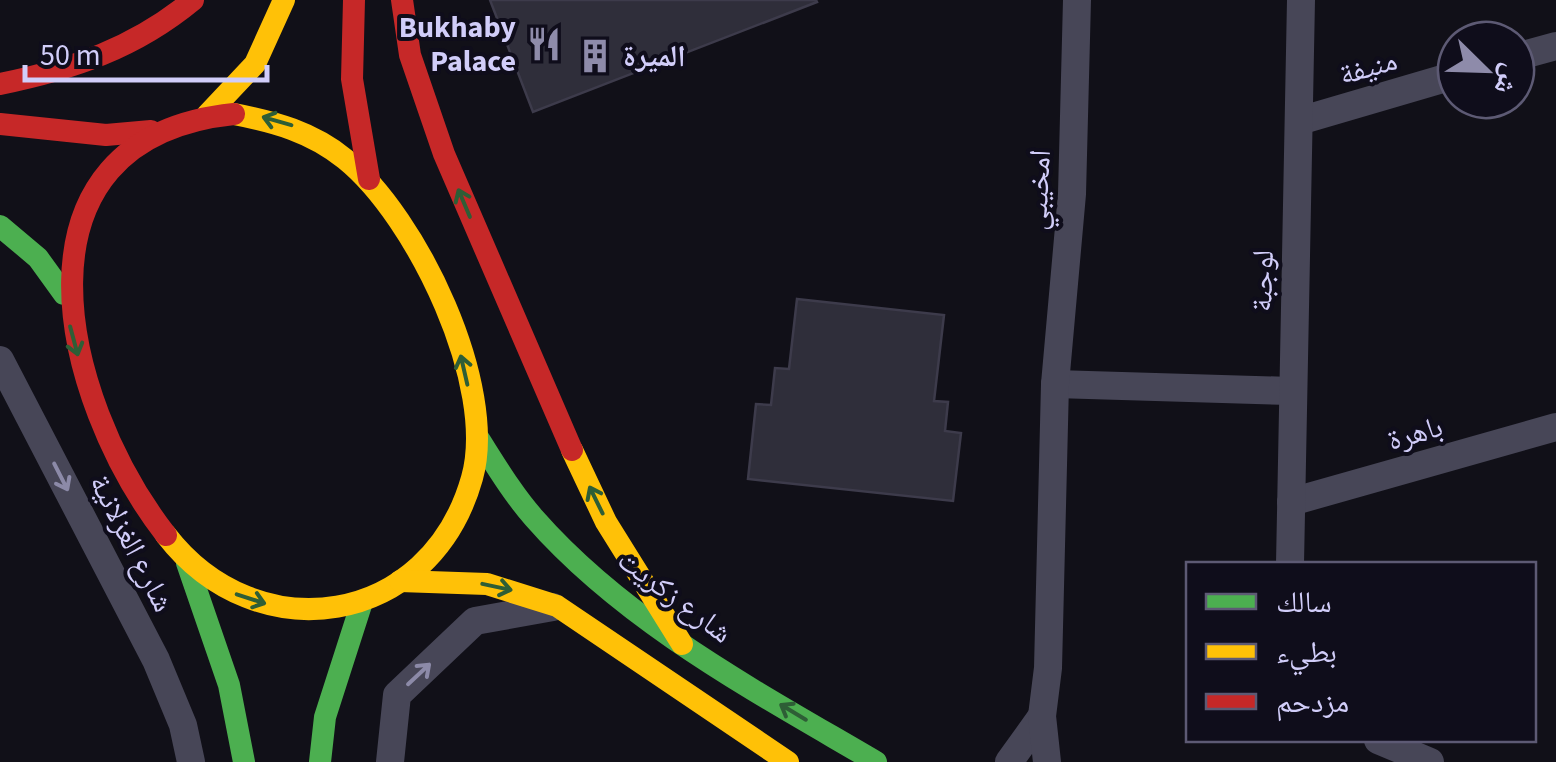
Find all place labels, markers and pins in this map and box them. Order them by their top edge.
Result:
place label: Bukhaby Palace [399,6,516,83]
restaurant icon: Bukhaby Palace [525,25,563,63]
place label: الميرة [623,35,686,78]
building icon: الميرة [576,37,614,75]

